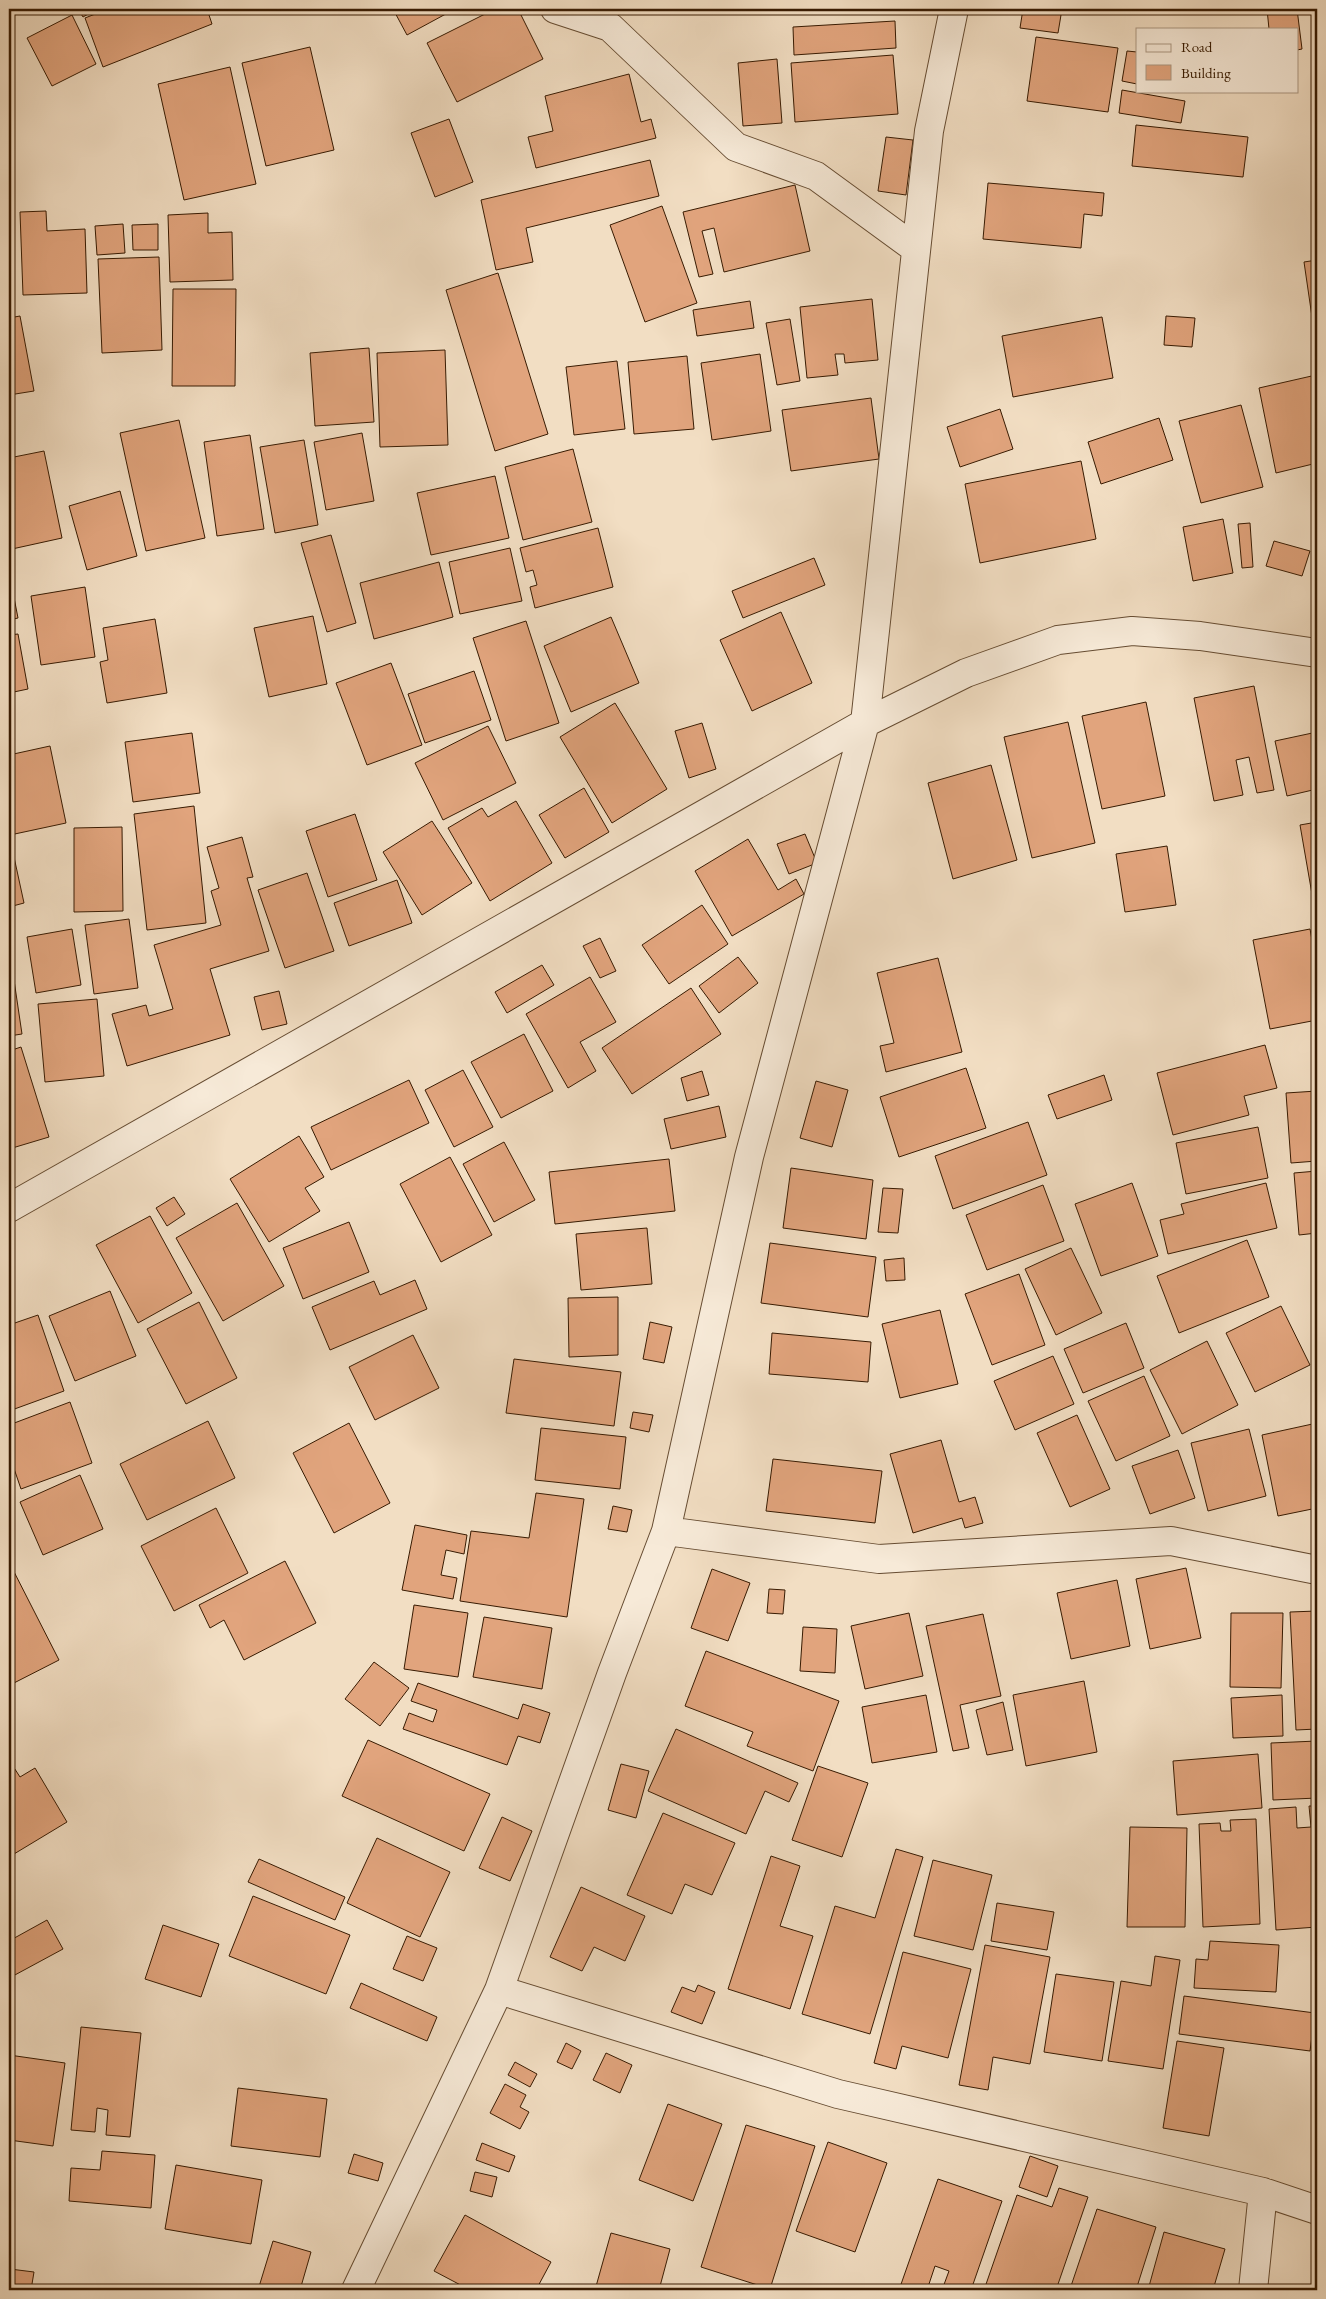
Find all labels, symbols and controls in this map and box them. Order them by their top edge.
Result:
legend [1136,28,1298,92]
text: Road [1181,37,1213,56]
text: Building [1181,63,1231,82]

